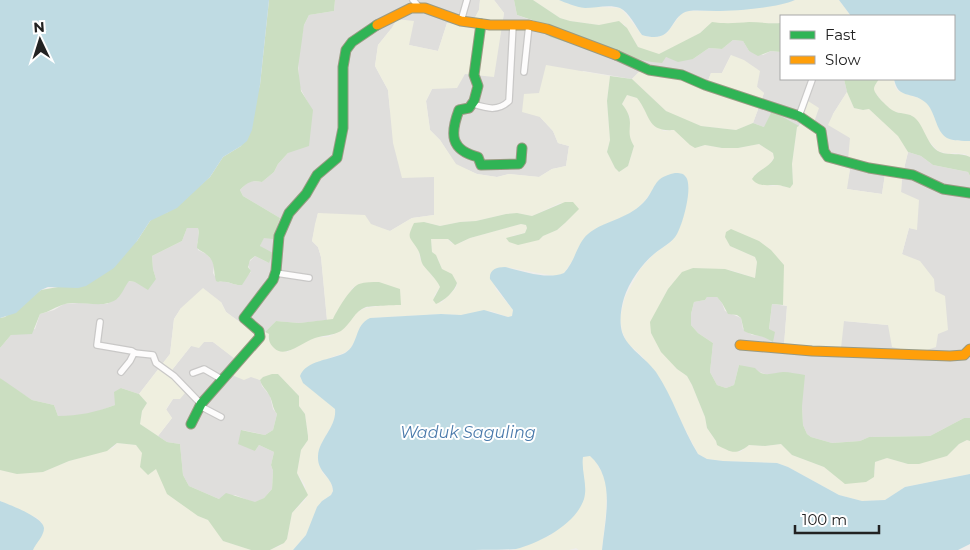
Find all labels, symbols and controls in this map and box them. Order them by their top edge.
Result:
north arrow [15,15,65,65]
legend [780,15,955,80]
text: N [33,18,45,36]
text: Fast [825,25,856,44]
text: Slow [825,50,861,69]
water label: Waduk Saguling [400,423,536,442]
scale bar [795,502,879,534]
text: 100 m [802,510,847,529]

